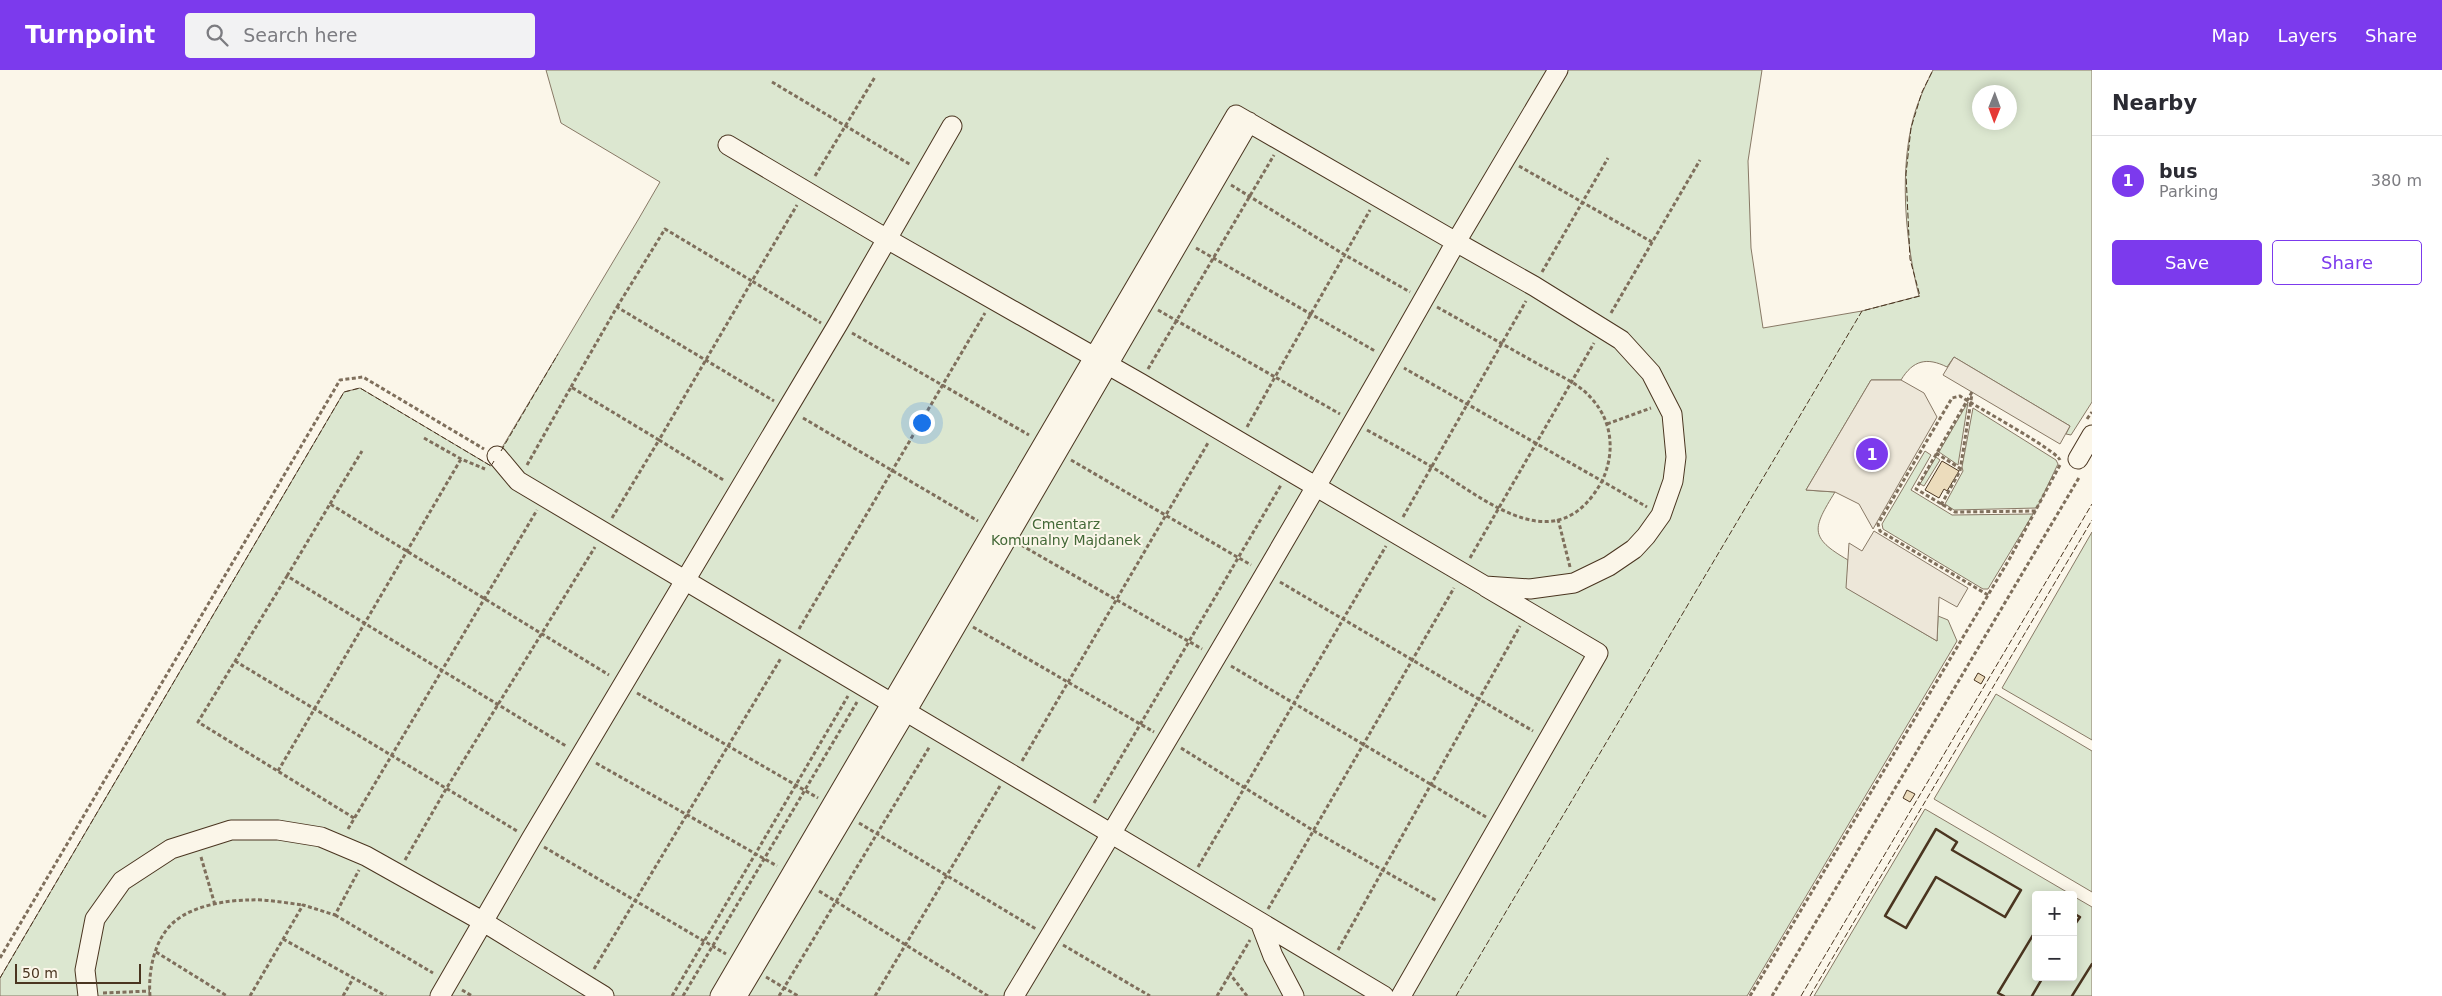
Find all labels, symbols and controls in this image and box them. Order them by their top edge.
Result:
search box [185,13,535,58]
text: Turnpoint [25,21,155,49]
icon: search [203,21,231,49]
text: Search here [243,24,357,46]
text: Map [2211,25,2249,46]
text: Layers [2277,25,2337,46]
text: Share [2365,25,2417,46]
north arrow [1972,85,2017,130]
text: Nearby [2112,91,2197,115]
text: bus [2159,160,2197,182]
text: 1 [2122,171,2134,190]
text: 380 m [2371,171,2422,190]
text: Parking [2159,182,2218,201]
button: Save [2112,240,2262,285]
button: Share [2272,240,2422,285]
your location [909,410,935,436]
pin: 1 [1856,435,1888,473]
park label: Cmentarz Komunalny Majdanek [991,516,1142,548]
map controls [2032,891,2077,981]
button: + [2032,891,2077,936]
button: − [2032,936,2077,981]
scale bar [15,961,141,984]
text: 50 m [22,965,58,981]

